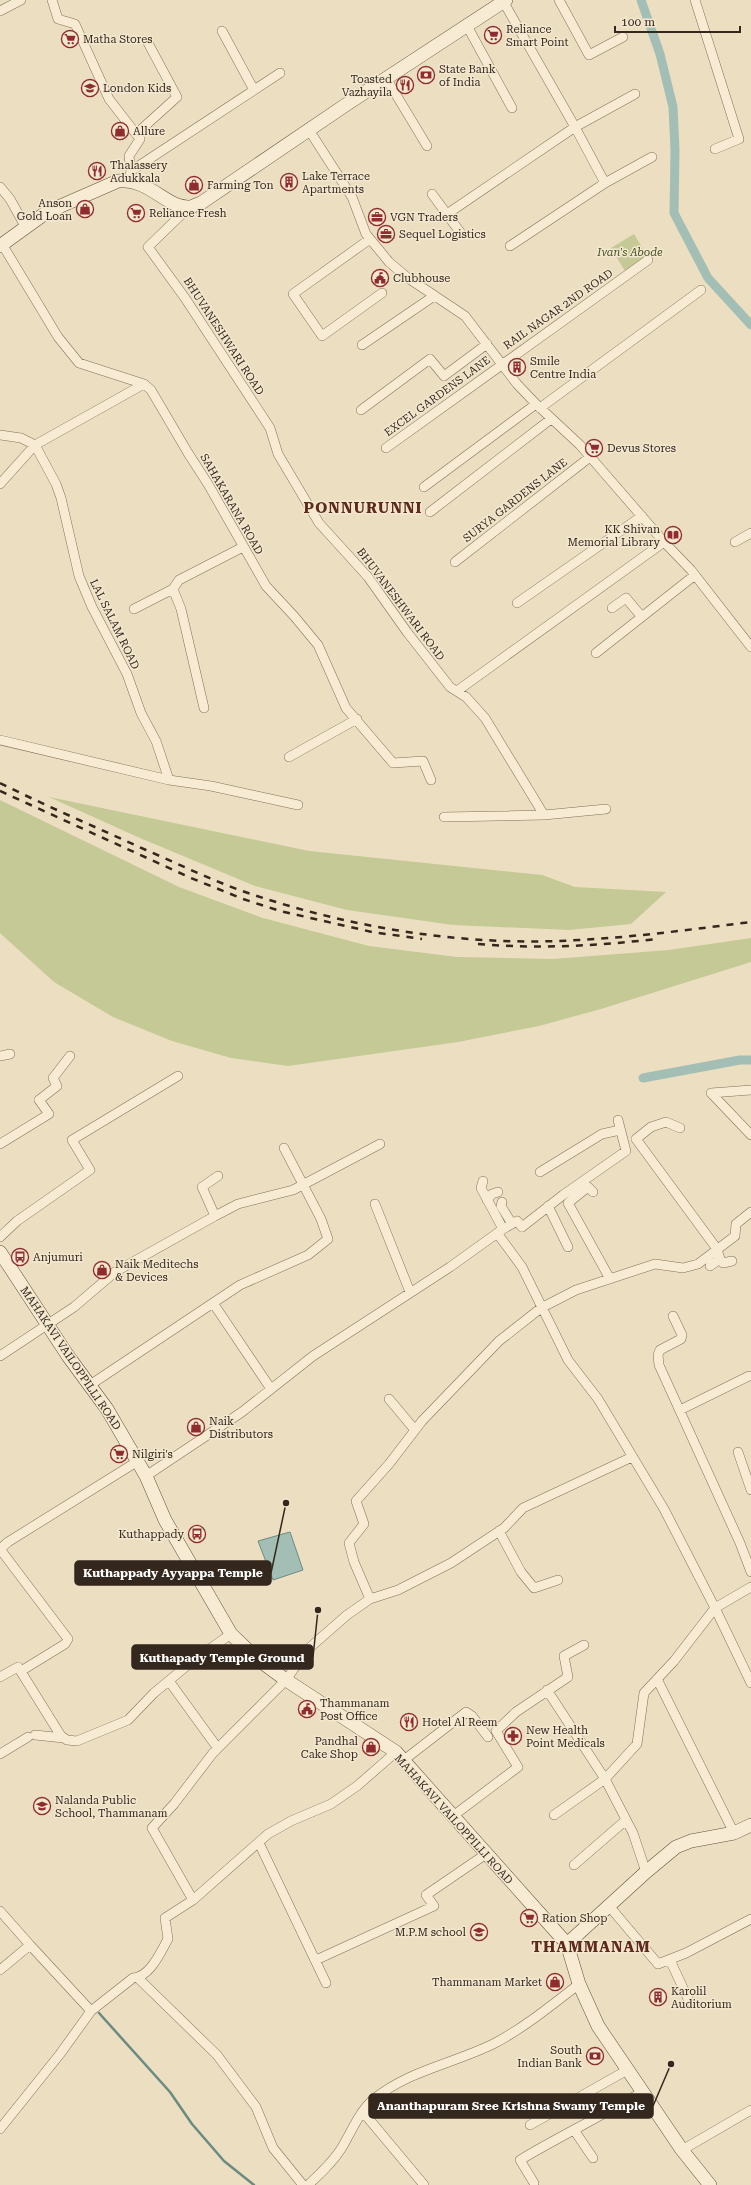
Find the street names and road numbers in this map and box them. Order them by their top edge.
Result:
street label: RAIL NAGAR 2ND ROAD [501,267,616,352]
street label: BHUVANESHWARI ROAD [181,275,266,397]
street label: EXCEL GARDENS LANE [382,354,493,439]
street label: SAHAKARANA ROAD [197,452,266,557]
street label: SURYA GARDENS LANE [461,456,570,545]
street label: BHUVANESHWARI ROAD [354,546,447,663]
street label: LAL SALAM ROAD [87,577,142,671]
street label: MAHAKAVI VAILOPPILLI ROAD [18,1284,124,1432]
street label: MAHAKAVI VAILOPPILLI ROAD [392,1752,515,1887]

